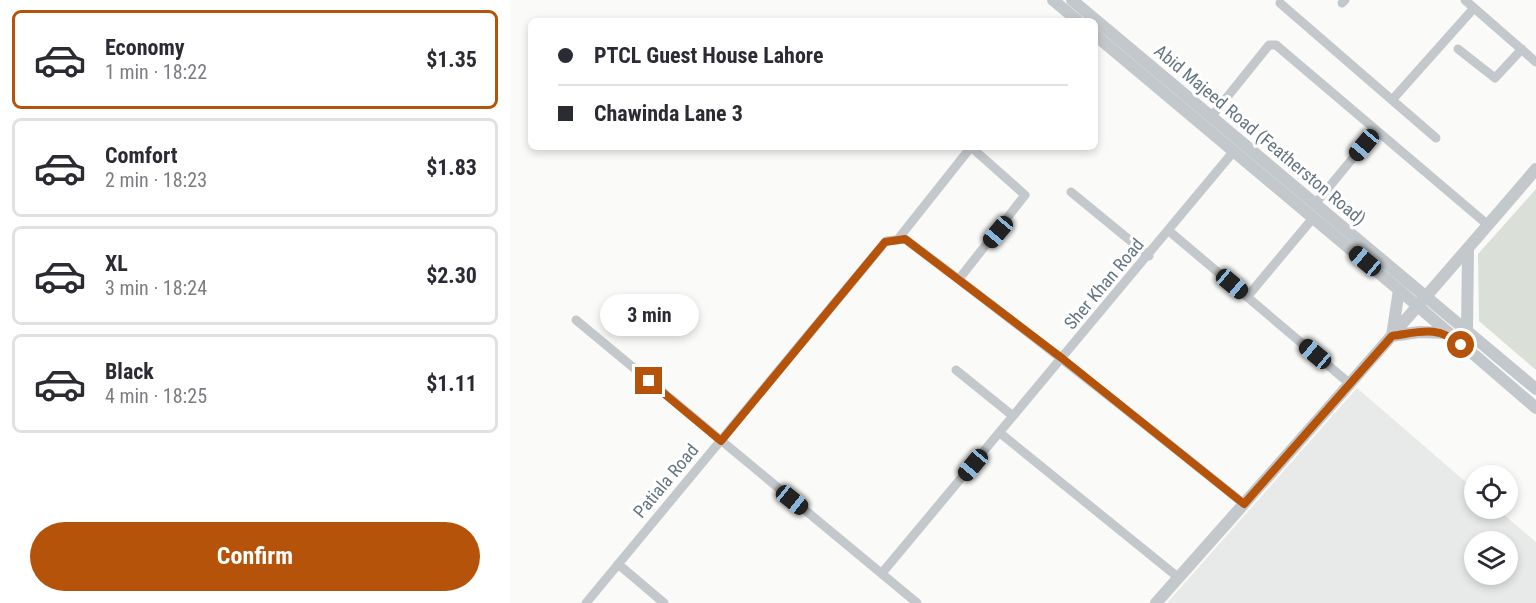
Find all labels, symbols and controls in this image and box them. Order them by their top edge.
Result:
icon: car [33,33,87,87]
text: Economy [105,35,185,60]
street label: Abid Majeed Road (Featherston Road) [1150,40,1370,230]
text: PTCL Guest House Lahore [594,43,823,68]
text: $1.35 [426,47,477,72]
text: 1 min · 18:22 [105,60,207,84]
text: Chawinda Lane 3 [594,101,743,126]
car [1346,125,1382,165]
icon: car [33,141,87,195]
text: Comfort [105,143,178,168]
text: $1.83 [426,155,477,180]
text: 2 min · 18:23 [105,168,207,192]
car [980,212,1016,252]
street label: Sher Khan Road [1060,234,1148,333]
car [1345,243,1385,279]
icon: car [33,249,87,303]
text: XL [105,251,128,276]
text: $2.30 [426,263,477,288]
car [1212,266,1252,302]
text: 3 min · 18:24 [105,276,207,300]
callout: 3 min [600,294,698,336]
text: 3 min [627,303,672,327]
route start [1447,331,1474,358]
car [1295,336,1335,372]
icon: car [33,357,87,411]
text: Black [105,359,154,384]
route end [635,367,662,394]
text: $1.11 [426,371,477,396]
text: 4 min · 18:25 [105,384,207,408]
street label: Patiala Road [629,440,702,522]
car [955,445,991,485]
map controls [1464,465,1518,585]
button: locate [1464,465,1518,519]
car [772,482,812,518]
button: Confirm [30,522,480,591]
button: layers [1464,531,1518,585]

